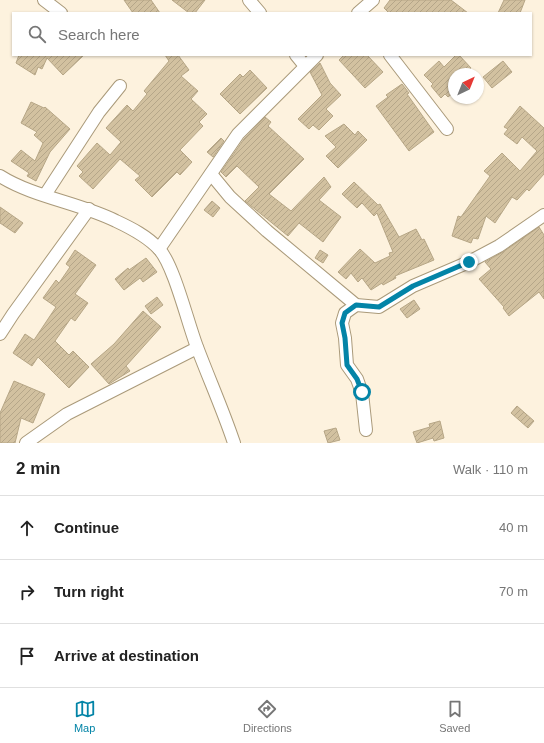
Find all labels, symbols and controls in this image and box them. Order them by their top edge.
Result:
search box [12,12,532,56]
icon: search [26,23,48,45]
text: Search here [58,26,140,43]
north arrow [448,68,484,104]
route end [460,253,478,271]
route start [353,383,371,401]
text: 2 min [16,459,60,478]
text: Walk · 110 m [453,462,528,477]
icon: ahead [16,517,38,539]
text: Continue [54,519,119,536]
text: 40 m [499,520,528,535]
icon: right [16,581,38,603]
text: Turn right [54,583,124,600]
text: 70 m [499,584,528,599]
icon: arrive [16,645,38,667]
text: Arrive at destination [54,647,199,664]
tab: Map [74,698,96,734]
tab: Directions [243,698,292,734]
tab: Saved [439,698,470,734]

